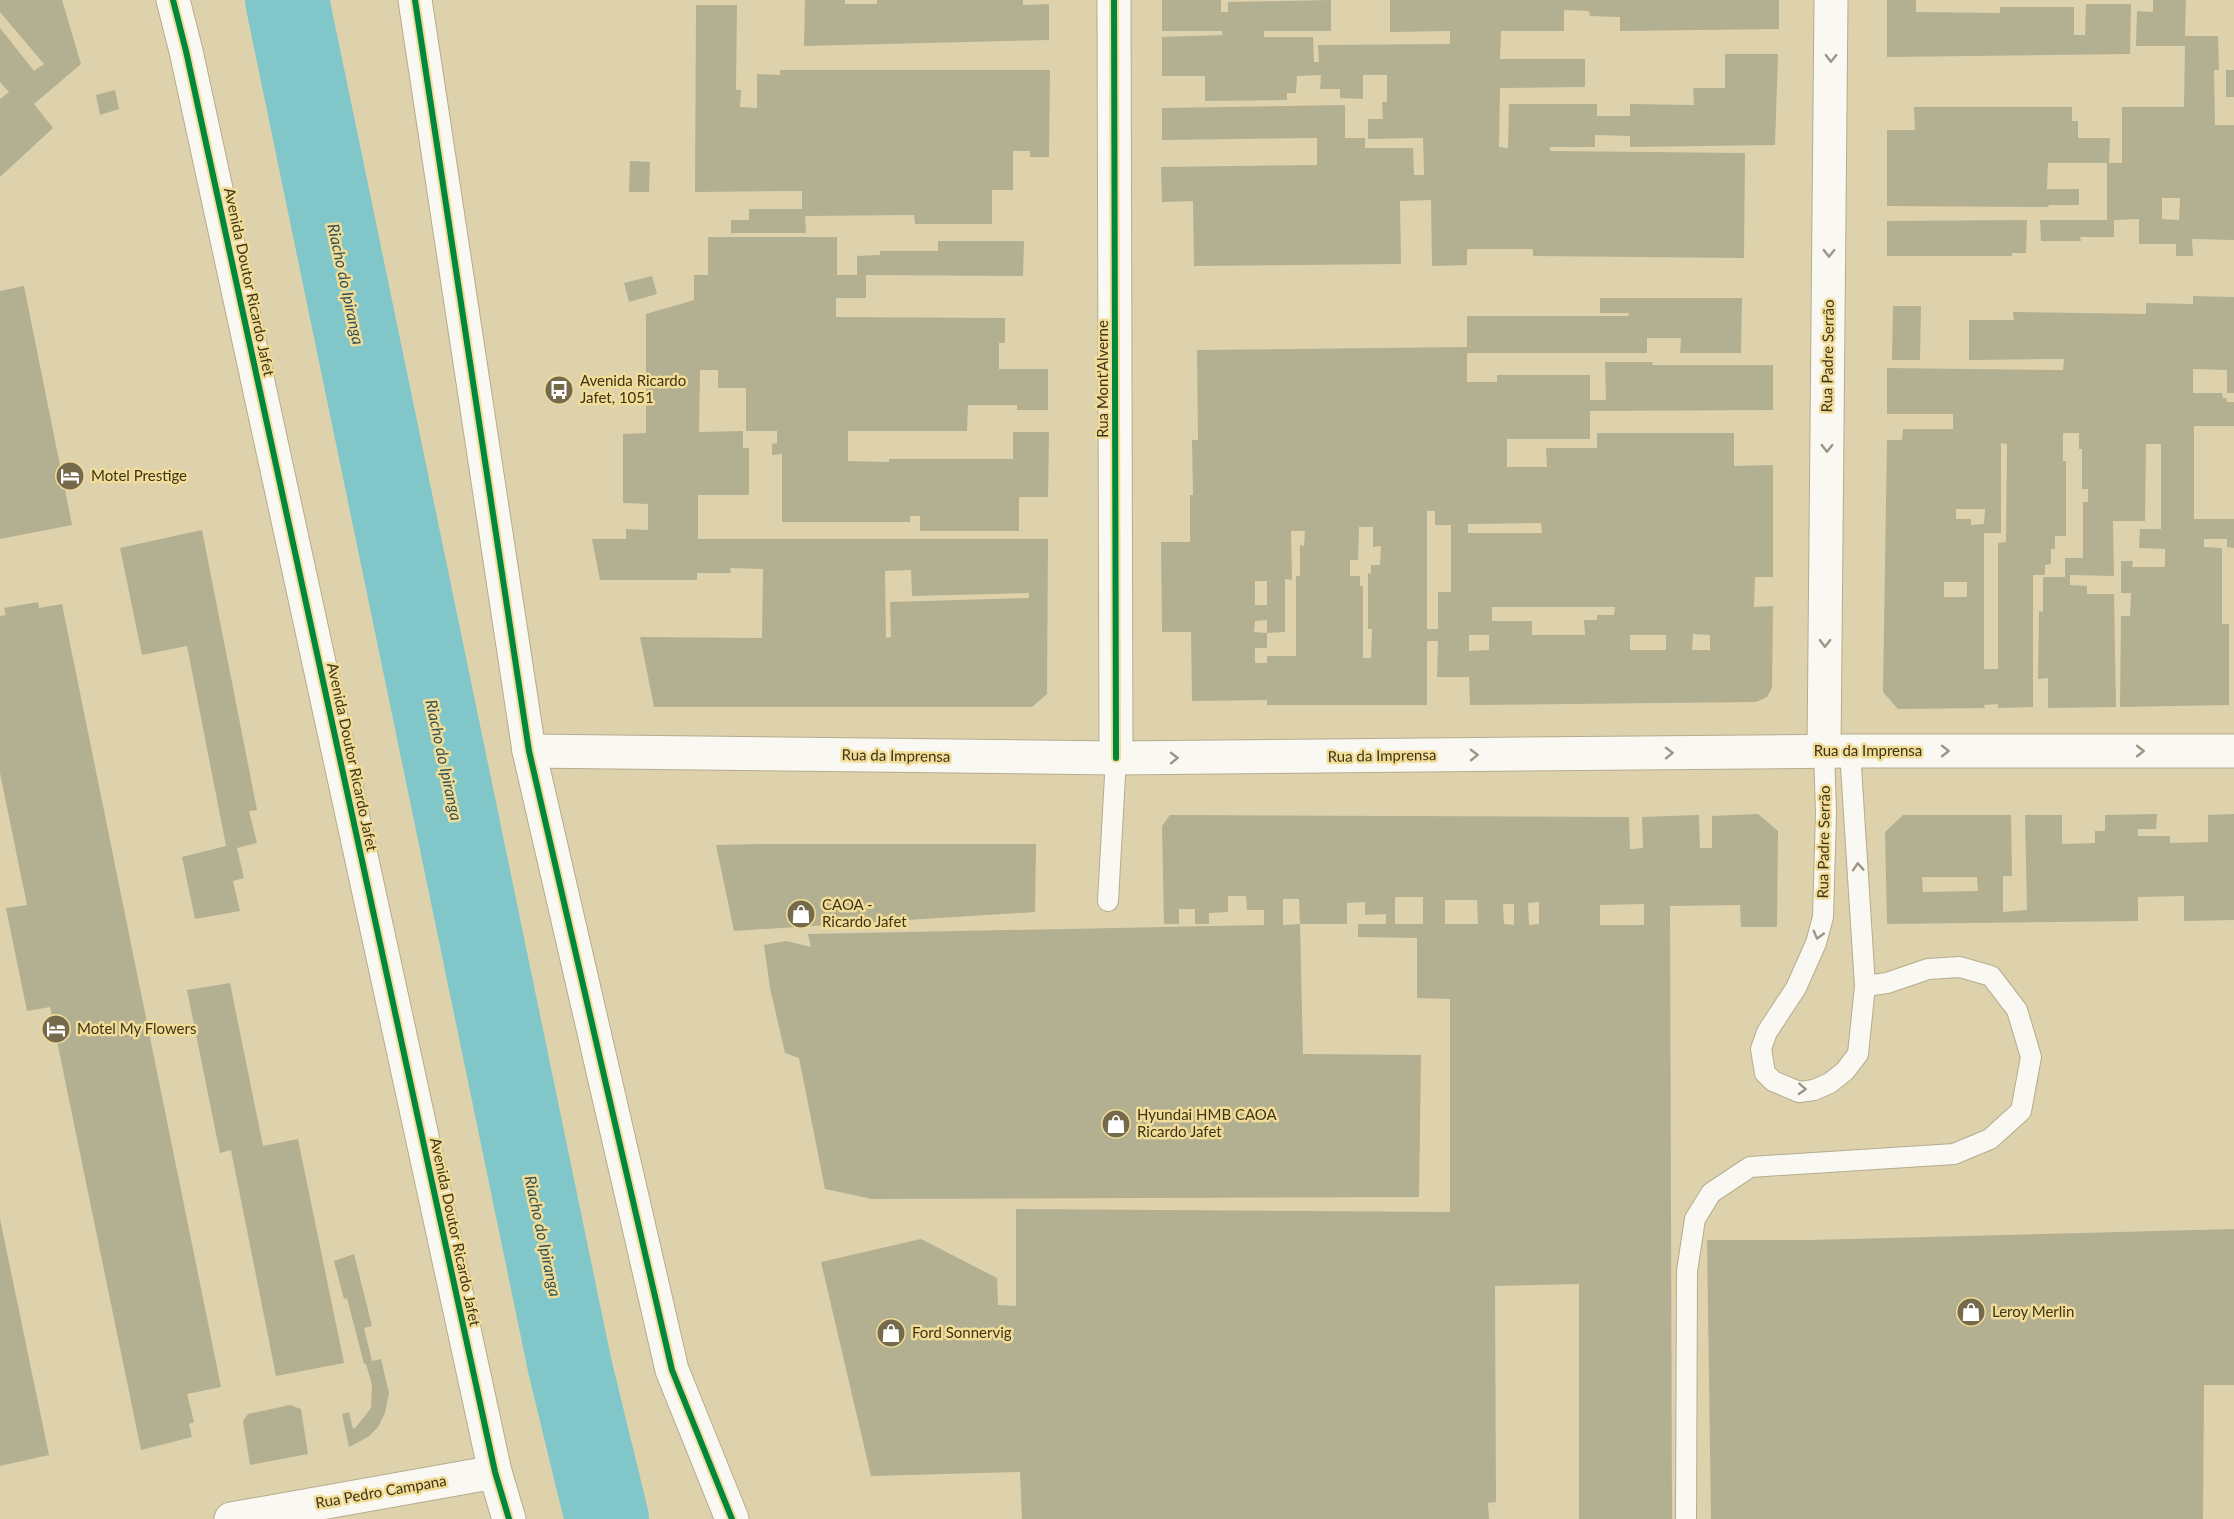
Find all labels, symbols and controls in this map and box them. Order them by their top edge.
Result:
one-way arrow [1824,54,1837,63]
street label: Avenida Doutor Ricardo Jafet [221,186,279,378]
water label: Riacho do Ipiranga [324,222,369,346]
one-way arrow [1822,249,1835,258]
street label: Rua Padre Serrão [1817,299,1837,413]
street label: Rua Mont'Alverne [1093,320,1111,438]
place label: Avenida Ricardo Jafet, 1051 [580,371,686,406]
bus stop icon: Avenida Ricardo Jafet, 1051 [543,374,575,406]
one-way arrow [1820,444,1833,453]
hotel icon: Motel Prestige [54,460,86,492]
place label: Motel Prestige [91,466,187,484]
one-way arrow [1818,639,1831,648]
street label: Avenida Doutor Ricardo Jafet [324,661,382,853]
water label: Riacho do Ipiranga [422,698,467,822]
street label: Rua da Imprensa [1814,741,1922,759]
street label: Rua da Imprensa [842,745,951,765]
street label: Rua da Imprensa [1327,745,1436,765]
one-way arrow [1941,745,1950,757]
one-way arrow [2136,745,2145,757]
one-way arrow [1665,747,1674,759]
one-way arrow [1470,749,1479,761]
one-way arrow [1170,752,1179,764]
street label: Rua Padre Serrão [1813,785,1833,899]
one-way arrow [1852,862,1865,871]
place label: CAOA - Ricardo Jafet [822,895,907,930]
shop icon: CAOA - Ricardo Jafet [785,898,817,930]
one-way arrow [1813,929,1825,940]
hotel icon: Motel My Flowers [40,1013,72,1045]
place label: Motel My Flowers [77,1019,196,1037]
one-way arrow [1798,1083,1807,1096]
place label: Hyundai HMB CAOA Ricardo Jafet [1137,1105,1278,1140]
shop icon: Hyundai HMB CAOA Ricardo Jafet [1100,1108,1132,1140]
street label: Avenida Doutor Ricardo Jafet [427,1136,485,1328]
water label: Riacho do Ipiranga [521,1174,566,1298]
shop icon: Leroy Merlin [1955,1296,1987,1328]
place label: Leroy Merlin [1992,1302,2074,1320]
shop icon: Ford Sonnervig [875,1317,907,1349]
place label: Ford Sonnervig [912,1323,1012,1341]
street label: Rua Pedro Campana [314,1471,448,1511]

